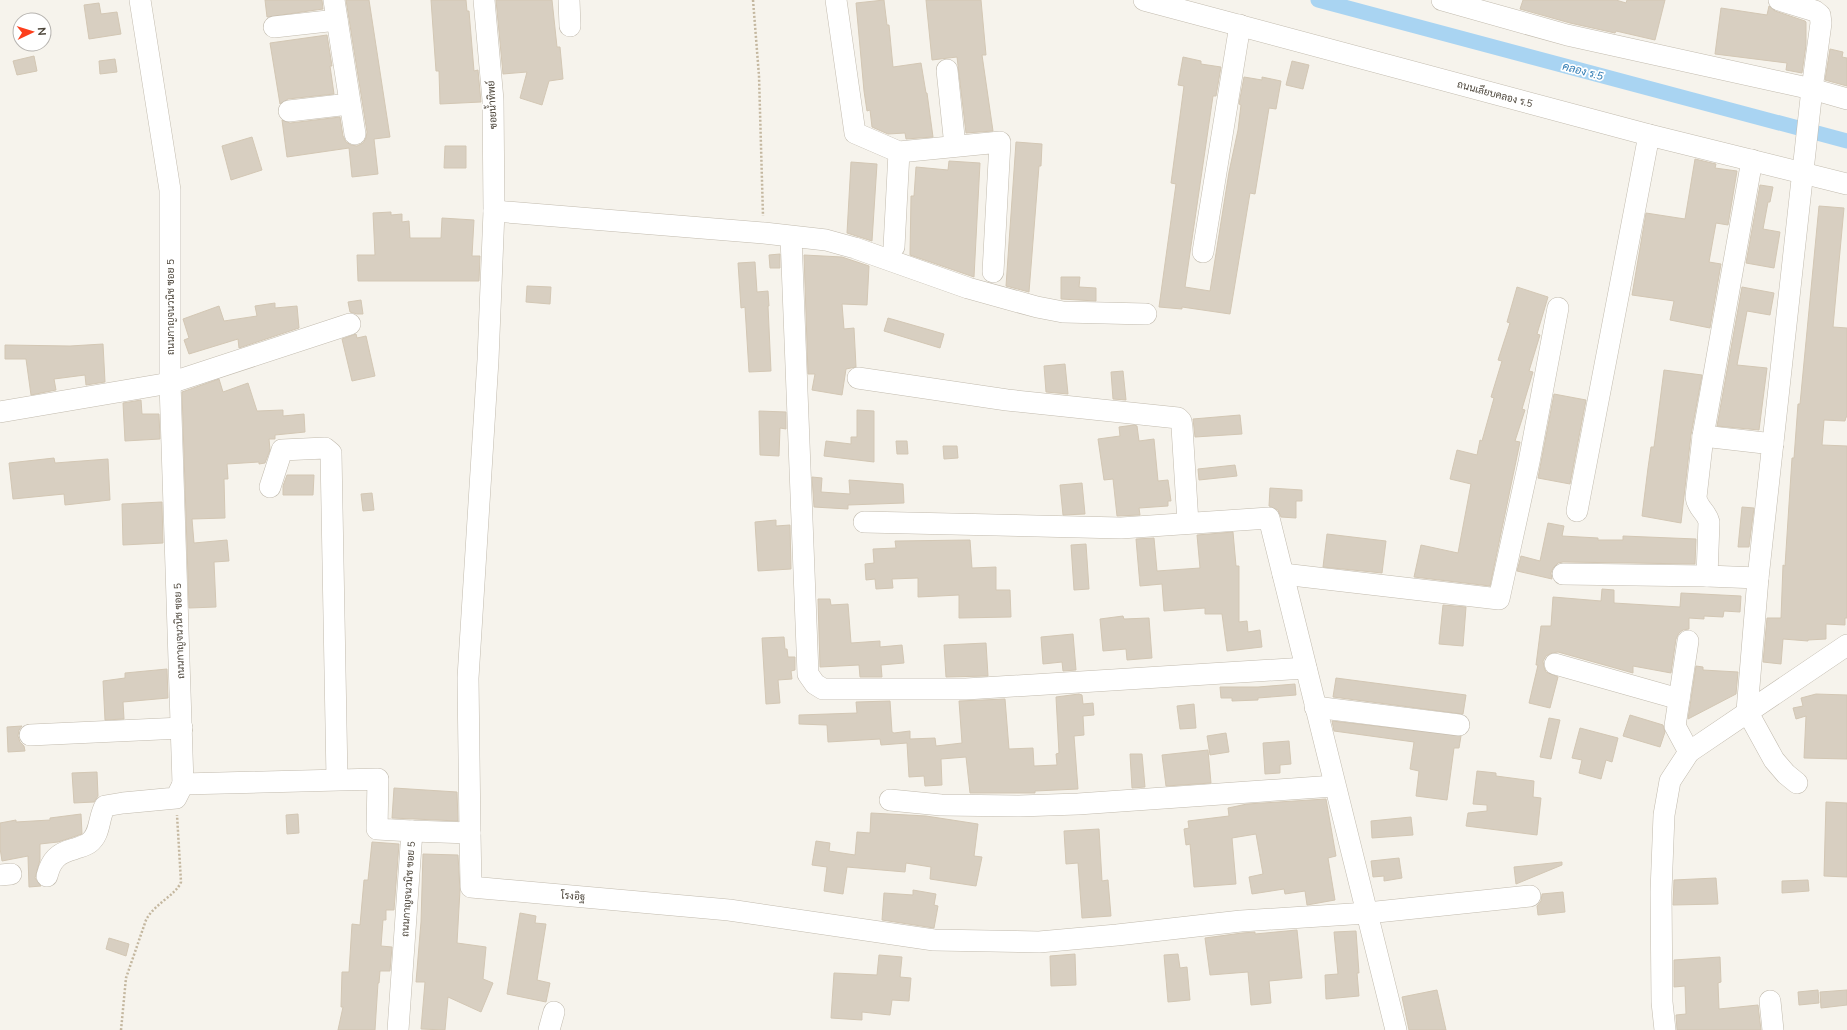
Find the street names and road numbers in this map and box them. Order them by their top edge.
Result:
street label: ถนนเลียบคลอง ร.5 [1456,78,1534,110]
street label: ซอยน้ำทิพย์ [481,80,500,130]
street label: ถนนกาญจนวนิช ซอย 5 [164,259,177,355]
street label: ถนนกาญจนวนิช ซอย 5 [171,583,187,679]
street label: ถนนกาญจนวนิช ซอย 5 [398,841,418,937]
street label: โรงอิฐ [559,888,586,905]

